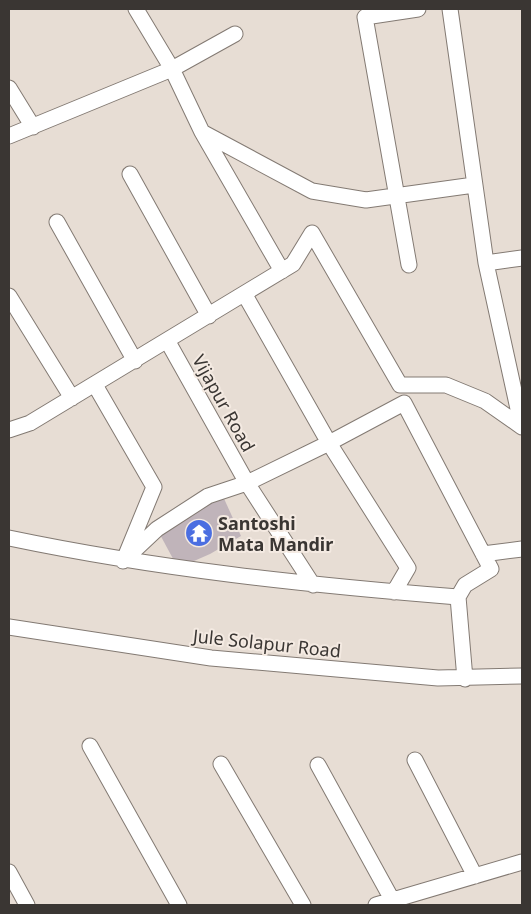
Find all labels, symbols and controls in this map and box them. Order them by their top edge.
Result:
street label: Vijapur Road [187,350,261,456]
place label: Santoshi Mata Mandir [218,511,333,556]
temple icon: Santoshi Mata Mandir [184,518,214,548]
street label: Jule Solapur Road [190,623,342,663]

